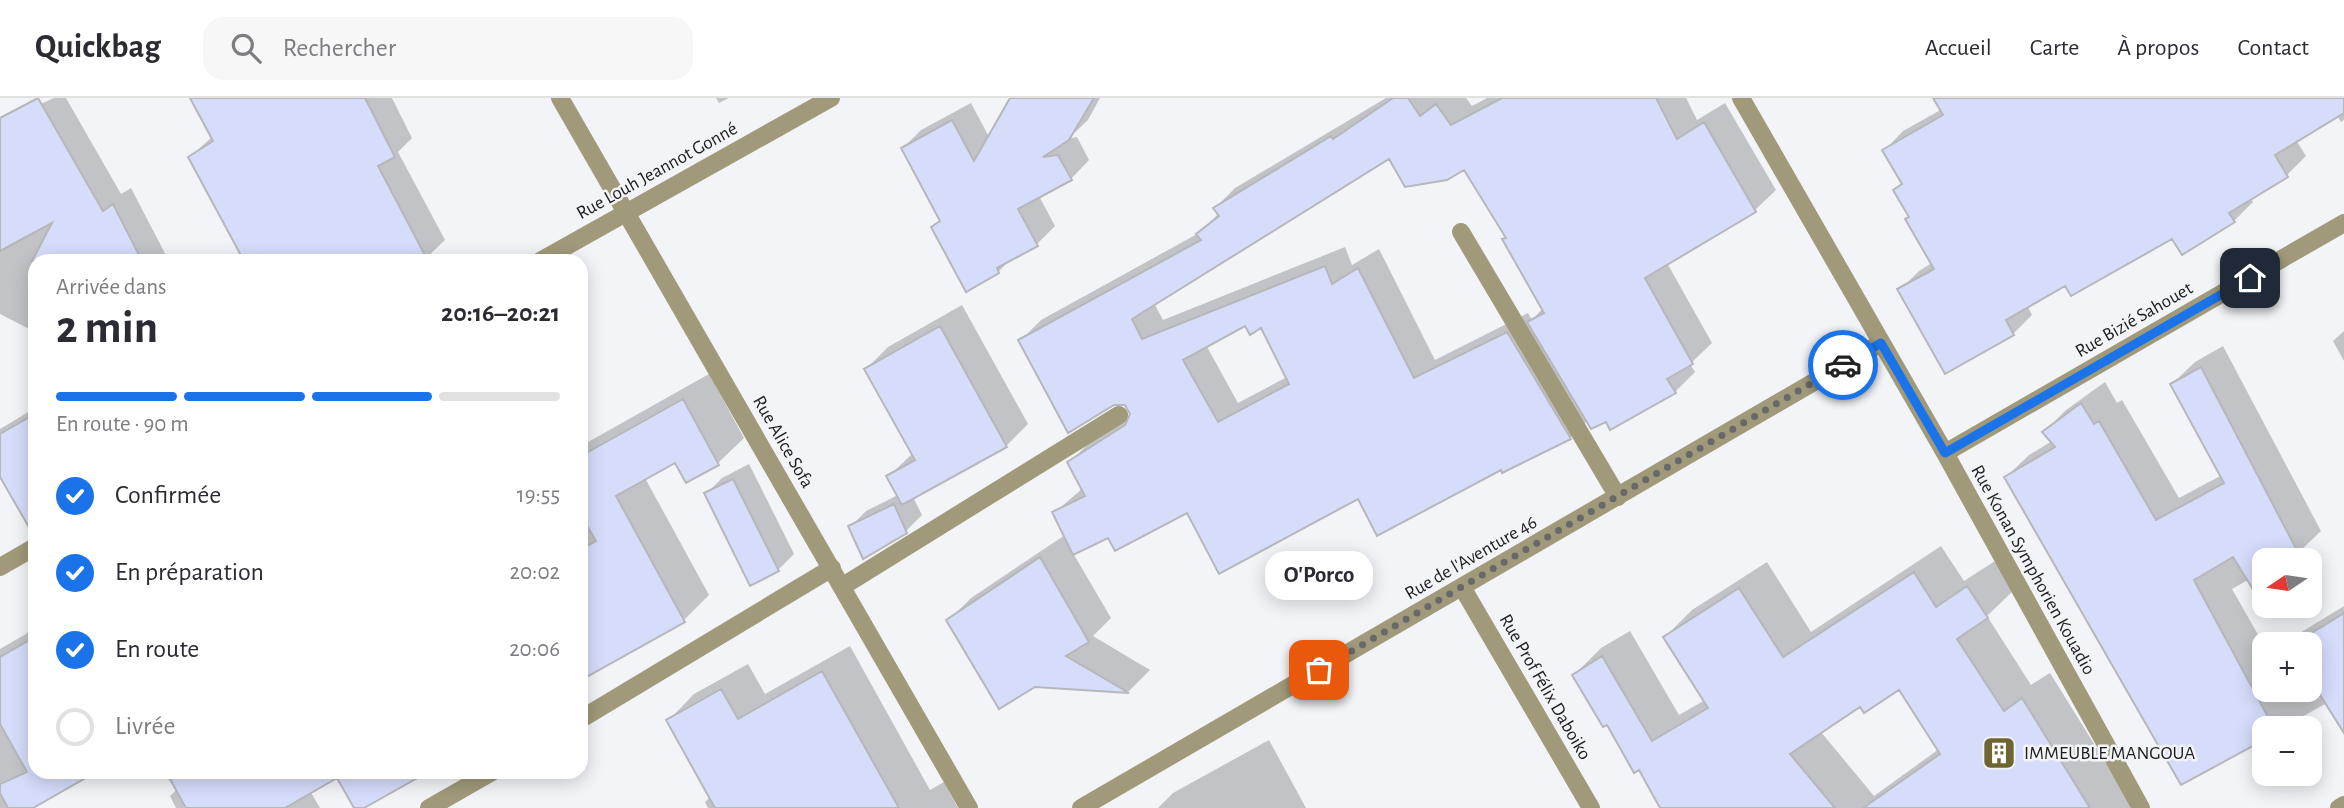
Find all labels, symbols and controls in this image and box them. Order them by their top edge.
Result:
search box [203,17,693,80]
icon: search [227,29,265,67]
text: Quickbag [35,31,161,64]
text: Rechercher [283,35,396,61]
text: Accueil [1925,36,1992,60]
text: Carte [2030,36,2079,60]
text: À propos [2117,36,2199,60]
text: Contact [2237,36,2309,60]
street label: Rue Louh Jeannot Gonné [573,119,741,223]
pin [2220,248,2280,308]
icon: home [2231,259,2269,297]
text: Arrivée dans [56,276,167,299]
street label: Rue Bizié Sahouet [2072,279,2196,361]
text: 20:16–20:21 [441,300,560,326]
text: 2 min [56,305,158,351]
courier [1808,330,1878,400]
icon: car [1824,346,1862,384]
street label: Rue Alice Sofa [749,393,817,492]
text: En route · 90 m [56,413,189,436]
street label: Rue Konan Symphorien Kouadio [1967,462,2099,678]
icon: check [56,477,94,515]
text: Confirmée [115,482,221,508]
text: 19:55 [517,484,560,507]
street label: Rue de l'Aventure 46 [1402,513,1540,603]
north arrow [2252,548,2322,618]
map controls [2252,548,2322,786]
callout: O'Porco [1265,551,1373,600]
icon: check [56,554,94,592]
text: En préparation [115,559,264,585]
text: 20:02 [510,561,560,584]
text: O'Porco [1284,564,1354,587]
street label: Rue Prof Félix Daboiko [1496,611,1594,763]
icon: check [56,631,94,669]
button: + [2252,632,2322,702]
text: En route [115,636,199,662]
text: 20:06 [509,638,560,661]
pin [1289,640,1349,700]
icon: bag [1300,651,1338,689]
text: Livrée [115,713,175,739]
button: − [2252,716,2322,786]
building icon: IMMEUBLE MANGOUA [1980,734,2018,772]
place label: IMMEUBLE MANGOUA [2024,744,2195,763]

